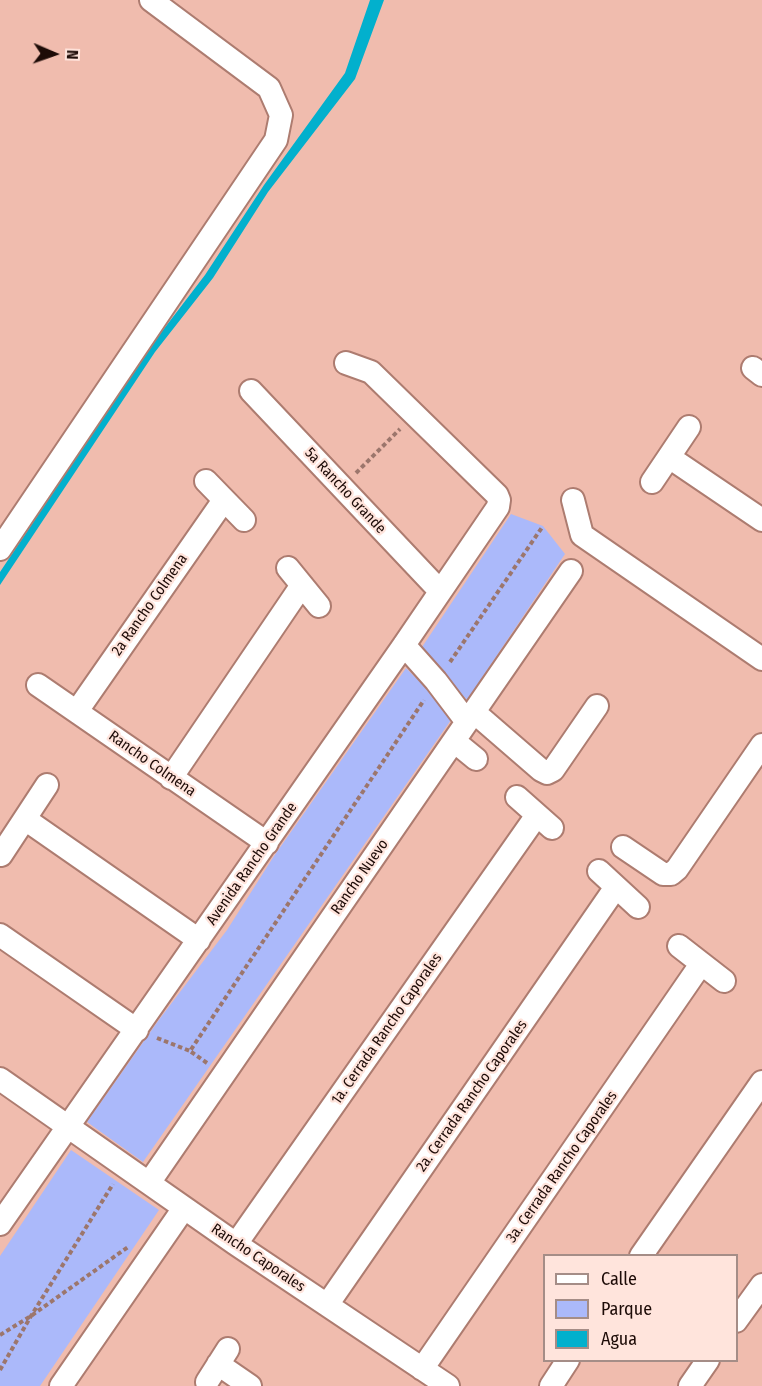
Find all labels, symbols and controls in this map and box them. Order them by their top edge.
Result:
north arrow [24,24,84,84]
text: N [63,50,82,60]
street label: 5a Rancho Grande [301,444,389,538]
street label: 2a Rancho Colmena [108,551,192,659]
street label: Rancho Colmena [105,727,199,801]
street label: Avenida Rancho Grande [203,799,301,929]
street label: Rancho Nuevo [327,836,393,918]
street label: 1a. Cerrada Rancho Caporales [328,950,446,1108]
street label: 2a. Cerrada Rancho Caporales [413,1017,531,1175]
street label: 3a. Cerrada Rancho Caporales [503,1088,621,1246]
street label: Rancho Caporales [208,1220,308,1296]
legend [543,1254,738,1362]
text: Calle [601,1268,637,1290]
text: Parque [601,1298,652,1320]
text: Agua [601,1328,637,1350]

